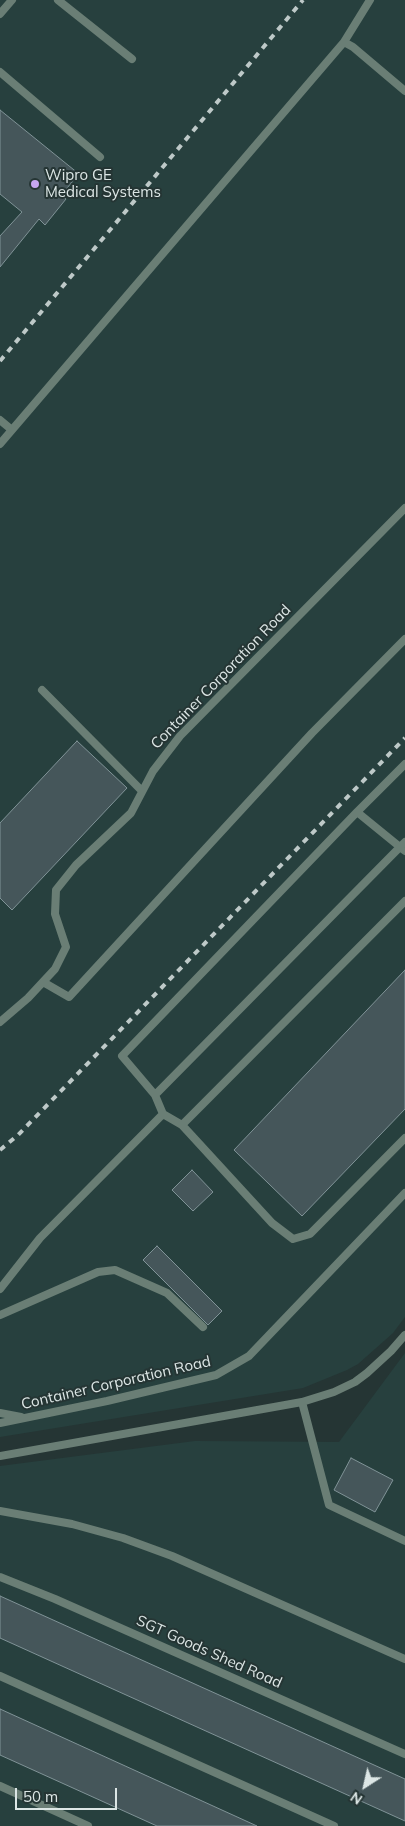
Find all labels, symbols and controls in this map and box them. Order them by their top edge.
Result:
place label: Wipro GE Medical Systems [45,166,161,201]
marker: Wipro GE Medical Systems [29,178,41,190]
street label: Container Corporation Road [147,601,295,753]
street label: Container Corporation Road [20,1352,212,1414]
street label: SGT Goods Shed Road [133,1612,285,1692]
north arrow [340,1761,390,1811]
scale bar [18,1778,120,1810]
text: 50 m [23,1787,58,1806]
text: N [347,1788,366,1809]

